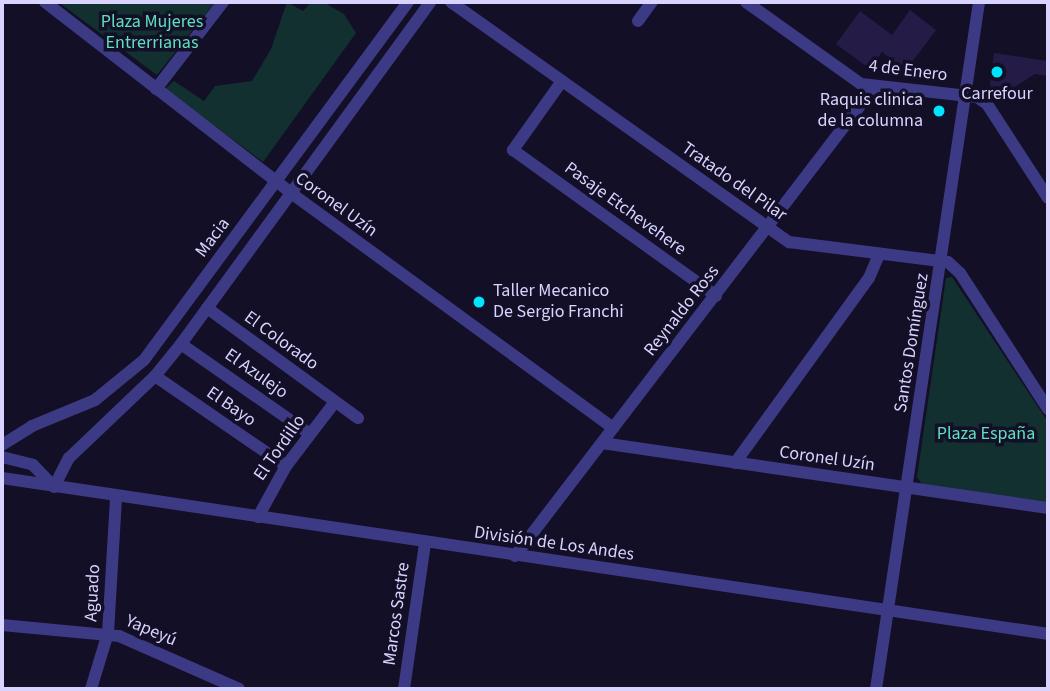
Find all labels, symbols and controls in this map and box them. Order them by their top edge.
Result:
park label: Plaza Mujeres Entrerrianas [101,12,203,54]
street label: 4 de Enero [867,55,949,87]
marker: Carrefour [989,64,1005,80]
place label: Carrefour [961,83,1033,105]
place label: Raquis clinica de la columna [817,90,923,132]
marker: Raquis clinica de la columna [929,101,949,121]
street label: Tratado del Pilar [677,138,791,226]
street label: Pasaje Etchevehere [560,158,690,260]
street label: Coronel Uzín [291,168,381,242]
street label: Macia [191,214,235,262]
street label: Reynaldo Ross [640,261,724,361]
street label: Santos Domínguez [890,272,934,414]
place label: Taller Mecanico De Sergio Franchi [493,281,624,324]
marker: Taller Mecanico De Sergio Franchi [471,294,487,310]
street label: El Colorado [240,307,322,375]
street label: El Azulejo [220,344,292,404]
street label: El Bayo [202,382,260,432]
street label: El Tordillo [250,411,310,485]
park label: Plaza España [937,423,1035,445]
street label: Coronel Uzín [778,442,876,476]
street label: División de Los Andes [473,522,635,566]
street label: Marcos Sastre [379,561,415,667]
street label: Aguado [81,564,105,622]
street label: Yapeyú [122,611,180,651]

